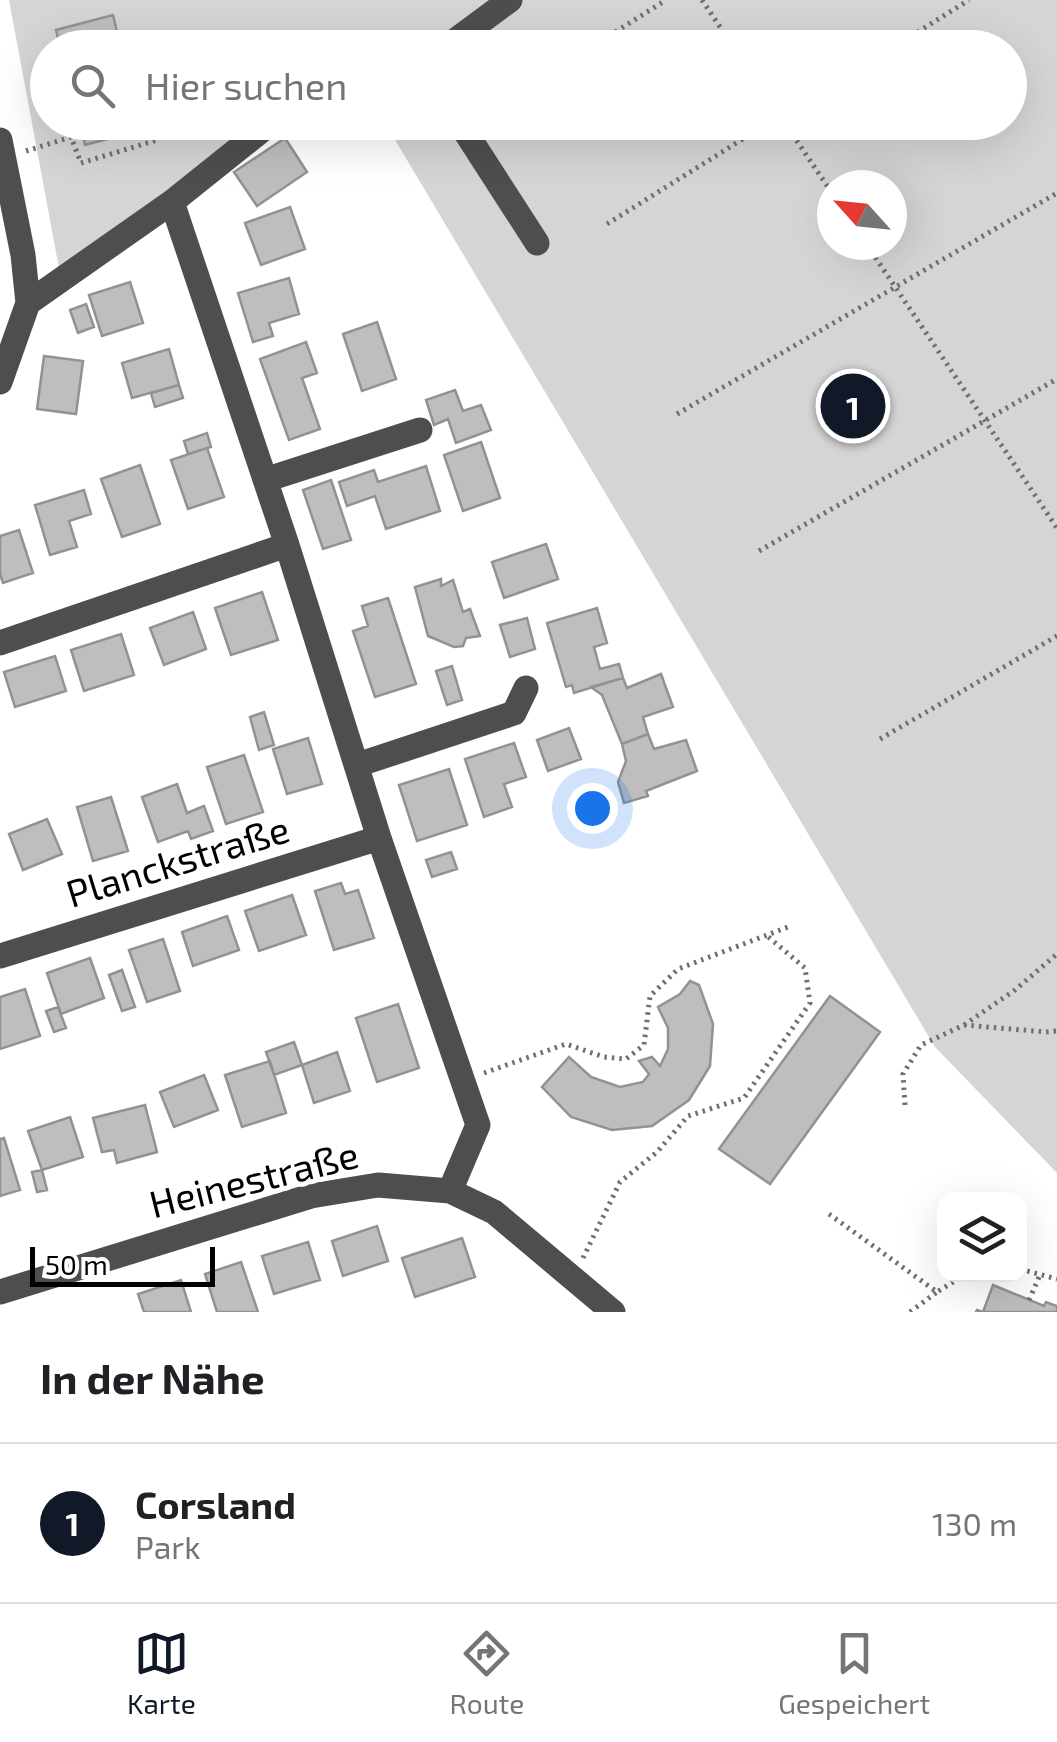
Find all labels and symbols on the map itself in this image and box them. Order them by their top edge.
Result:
north arrow [817,170,907,260]
pin: 1 [820,368,886,444]
your location [567,783,618,834]
street label: Planckstraße [60,804,294,916]
street label: Heinestraße [144,1130,363,1226]
scale bar [30,1242,215,1286]

